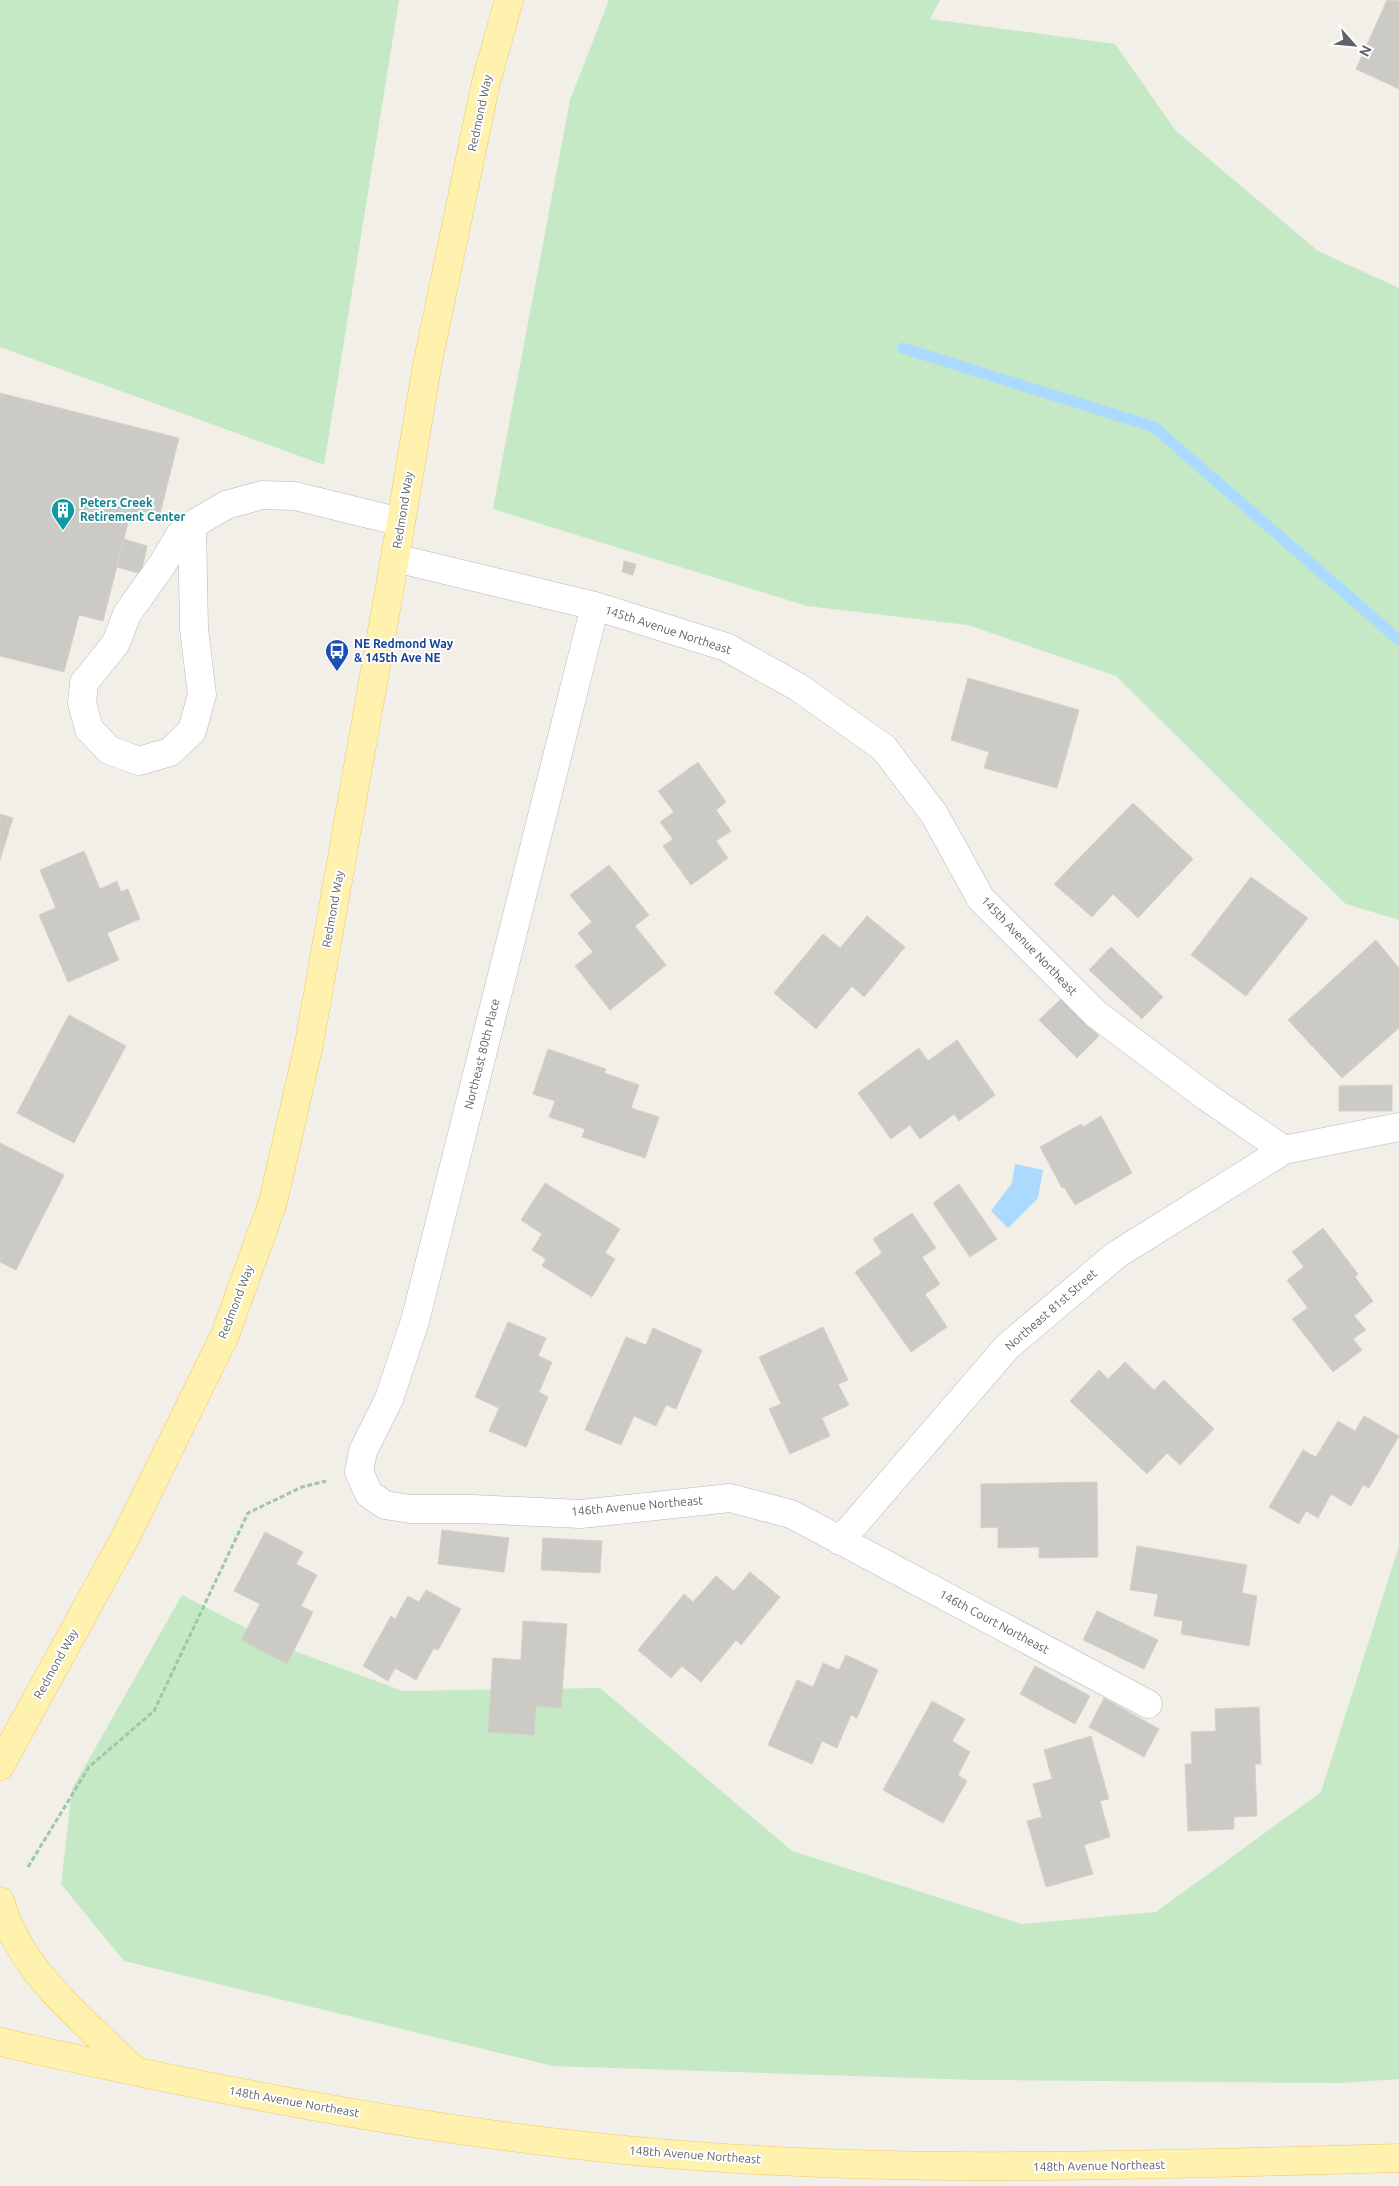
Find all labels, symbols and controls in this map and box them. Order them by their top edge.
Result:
north arrow [1329,20,1379,70]
text: N [1356,43,1375,59]
street label: Redmond Way [465,73,494,152]
street label: Redmond Way [390,470,415,549]
place label: Peters Creek Retirement Center [80,496,185,523]
building icon: Peters Creek Retirement Center [50,497,76,531]
street label: 145th Avenue Northeast [603,603,733,656]
place label: NE Redmond Way & 145th Ave NE [354,637,454,664]
bus stop icon: NE Redmond Way & 145th Ave NE [324,638,350,672]
street label: Redmond Way [319,869,346,948]
street label: 145th Avenue Northeast [979,894,1080,998]
street label: Northeast 80th Place [461,997,502,1111]
street label: Redmond Way [216,1263,256,1341]
street label: Northeast 81st Street [1002,1266,1099,1353]
street label: 146th Avenue Northeast [571,1493,704,1518]
street label: 146th Court Northeast [937,1587,1052,1656]
street label: Redmond Way [31,1626,80,1701]
street label: 148th Avenue Northeast [228,2084,361,2119]
street label: 148th Avenue Northeast [629,2143,762,2166]
street label: 148th Avenue Northeast [1033,2158,1165,2173]

